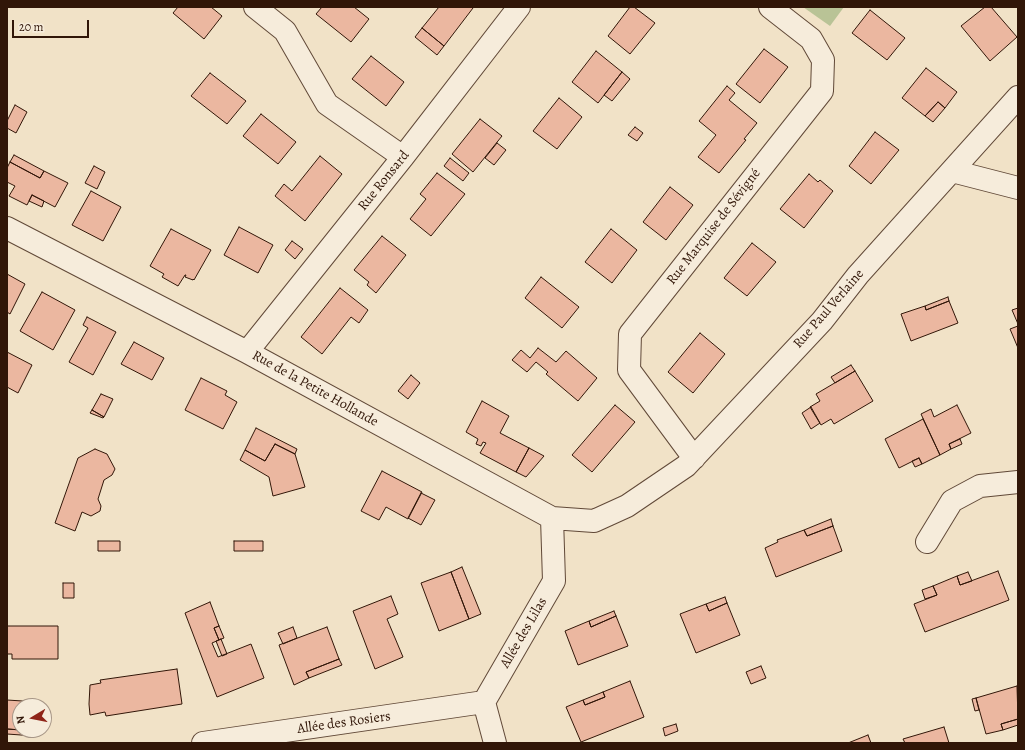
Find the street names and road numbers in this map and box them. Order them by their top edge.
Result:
street label: Rue Ronsard [355,148,413,214]
street label: Rue Marquise de Sévigné [663,166,765,288]
street label: Rue Paul Verlaine [790,266,868,352]
street label: Rue de la Petite Hollande [249,347,381,431]
street label: Allée des Lilas [497,595,551,671]
street label: Allée des Rosiers [296,708,392,738]

